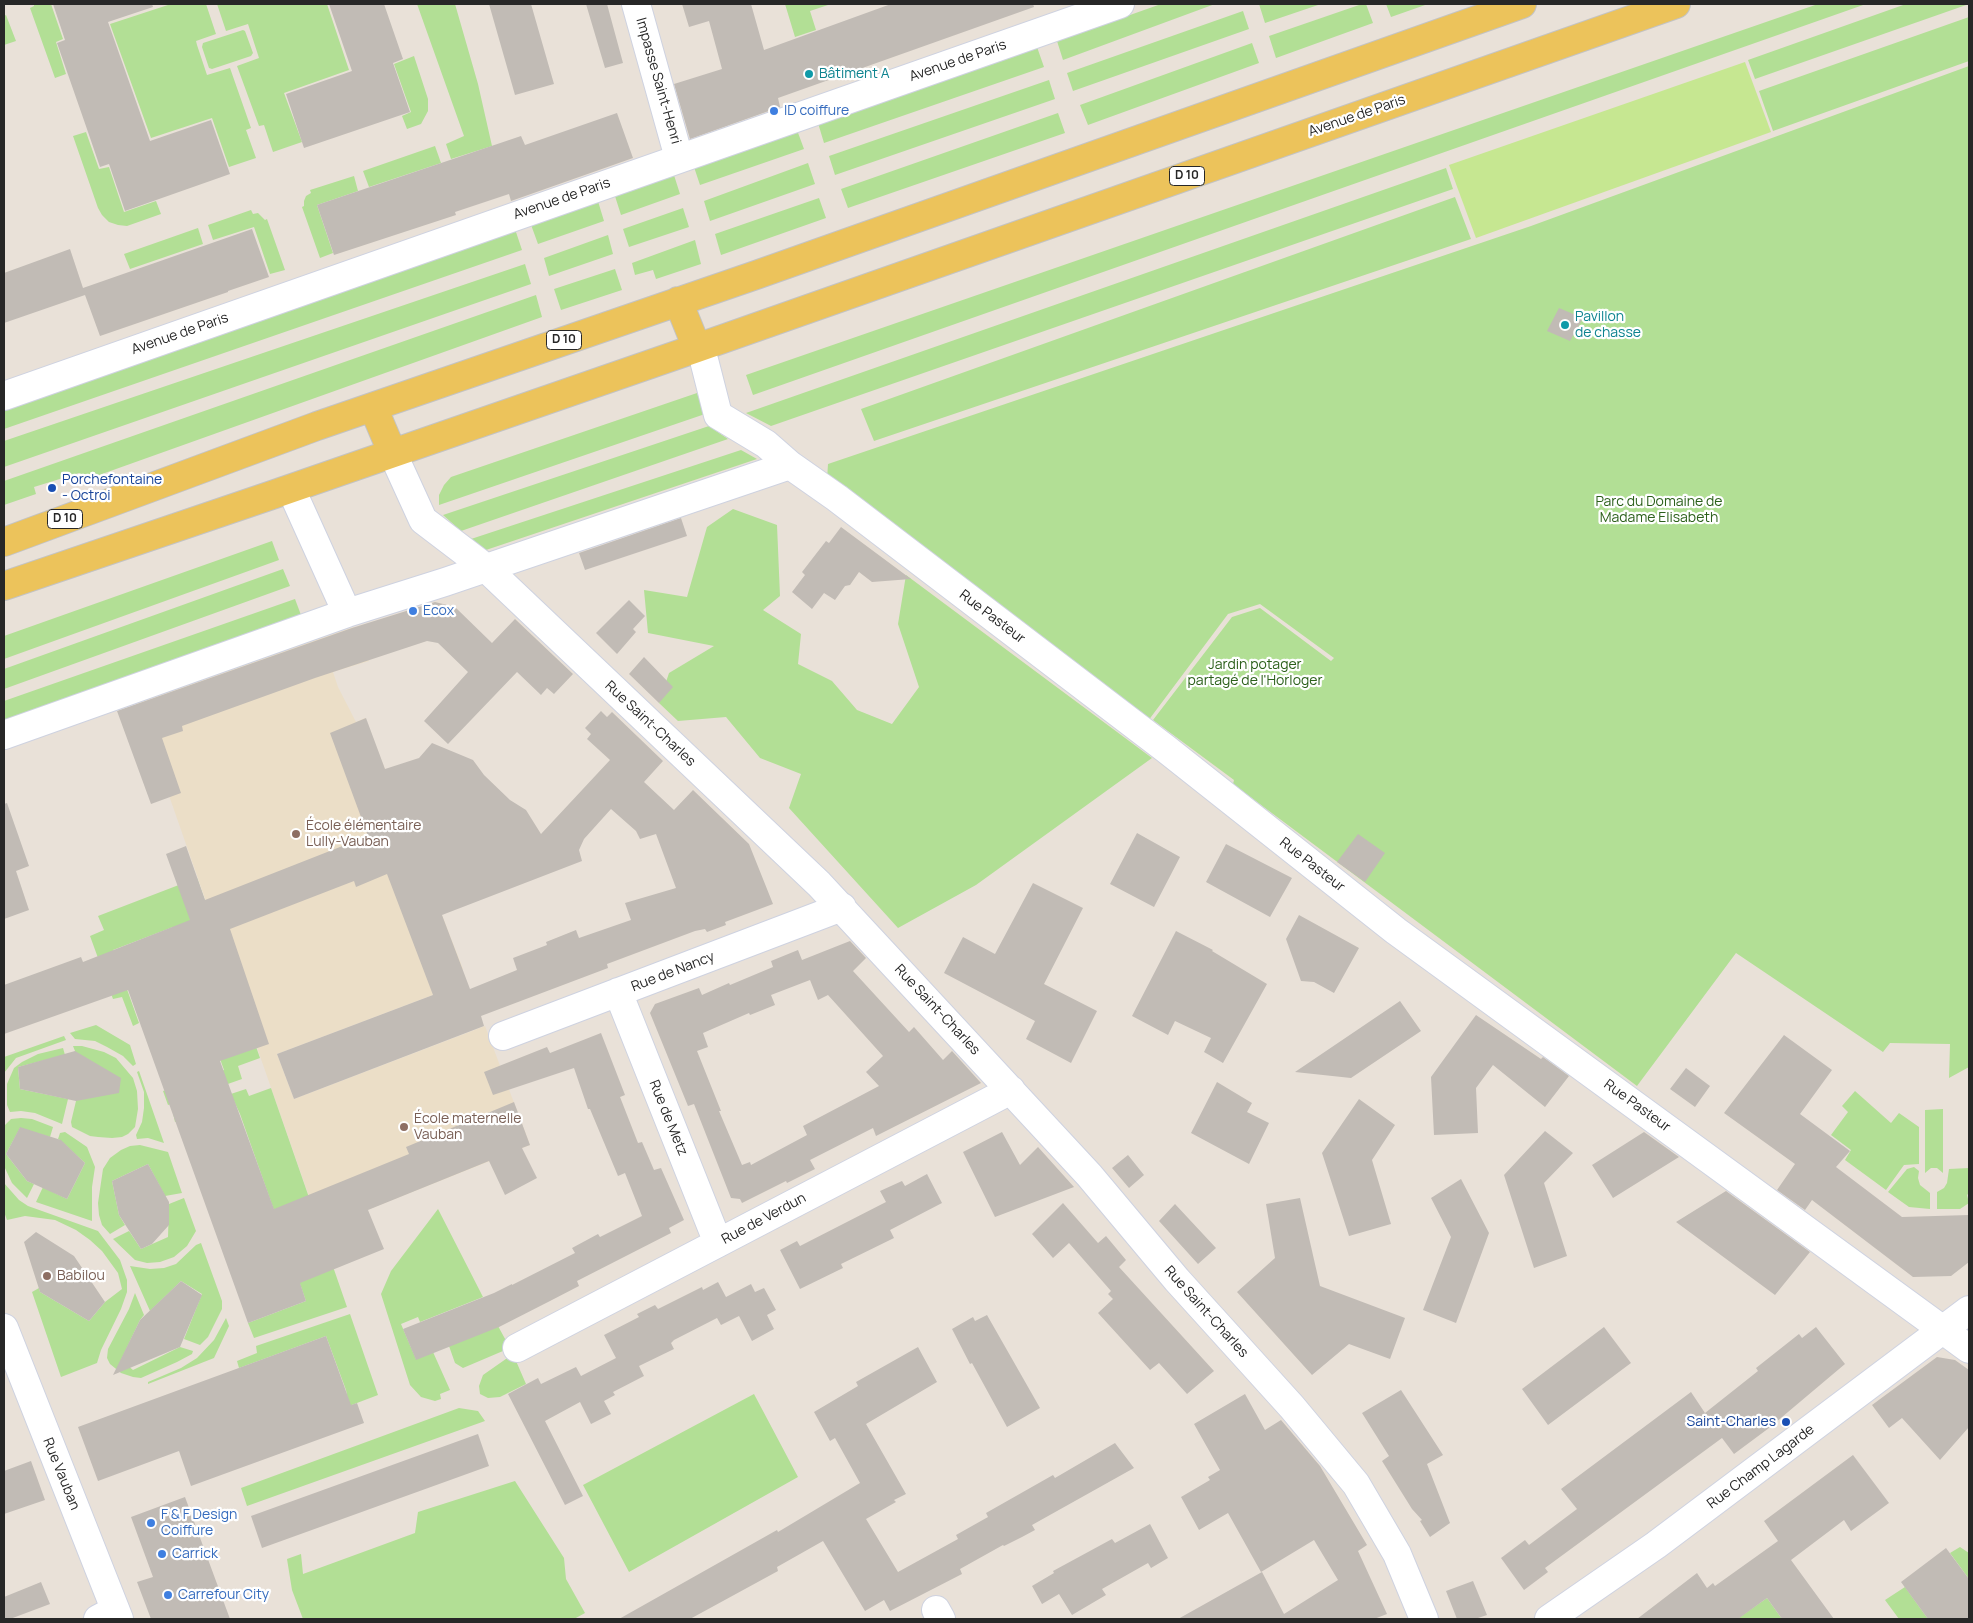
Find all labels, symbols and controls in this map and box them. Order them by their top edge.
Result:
street label: Impasse Saint-Henri [632,16,684,146]
street label: Avenue de Paris [907,37,1009,85]
place label: Bâtiment A [819,66,890,82]
marker: Bâtiment A [803,68,815,80]
street label: Avenue de Paris [1306,92,1408,140]
place label: ID coiffure [784,103,849,119]
marker: ID coiffure [768,105,780,117]
road number: D 10 [1170,167,1204,186]
street label: Avenue de Paris [511,175,613,223]
place label: Pavillon de chasse [1575,309,1641,342]
street label: Avenue de Paris [129,310,231,358]
marker: Pavillon de chasse [1559,319,1571,331]
road number: D 10 [546,330,582,350]
place label: Porchefontaine - Octroi [62,472,162,504]
marker: Porchefontaine - Octroi [46,482,58,494]
park label: Parc du Domaine de Madame Elisabeth [1595,494,1723,526]
road number: D 10 [48,509,82,528]
street label: Rue Pasteur [956,587,1028,647]
place label: Ecox [423,603,454,619]
marker: Ecox [407,605,419,617]
park label: Jardin potager partagé de l'Horloger [1188,657,1322,690]
street label: Rue Saint-Charles [601,678,699,770]
place label: École élémentaire Lully-Vauban [306,818,421,850]
marker: École élémentaire Lully-Vauban [290,828,302,840]
street label: Rue Pasteur [1276,834,1348,896]
street label: Rue de Nancy [629,948,717,996]
street label: Rue Saint-Charles [891,961,983,1059]
street label: Rue Pasteur [1600,1076,1674,1136]
street label: Rue de Metz [645,1078,691,1158]
place label: École maternelle Vauban [414,1111,521,1144]
marker: École maternelle Vauban [398,1121,410,1133]
street label: Rue de Verdun [719,1190,809,1248]
street label: Rue Saint-Charles [1160,1263,1252,1361]
place label: Babilou [57,1268,105,1284]
marker: Babilou [41,1270,53,1282]
place label: Saint-Charles [1687,1414,1776,1430]
marker: Saint-Charles [1780,1416,1792,1428]
street label: Rue Champ Lagarde [1704,1421,1818,1513]
street label: Rue Vauban [39,1435,83,1513]
place label: F & F Design Coiffure [161,1507,237,1540]
marker: F & F Design Coiffure [145,1517,157,1529]
place label: Carrick [172,1546,218,1562]
marker: Carrick [156,1548,168,1560]
place label: Carrefour City [178,1587,269,1603]
marker: Carrefour City [162,1589,174,1601]

